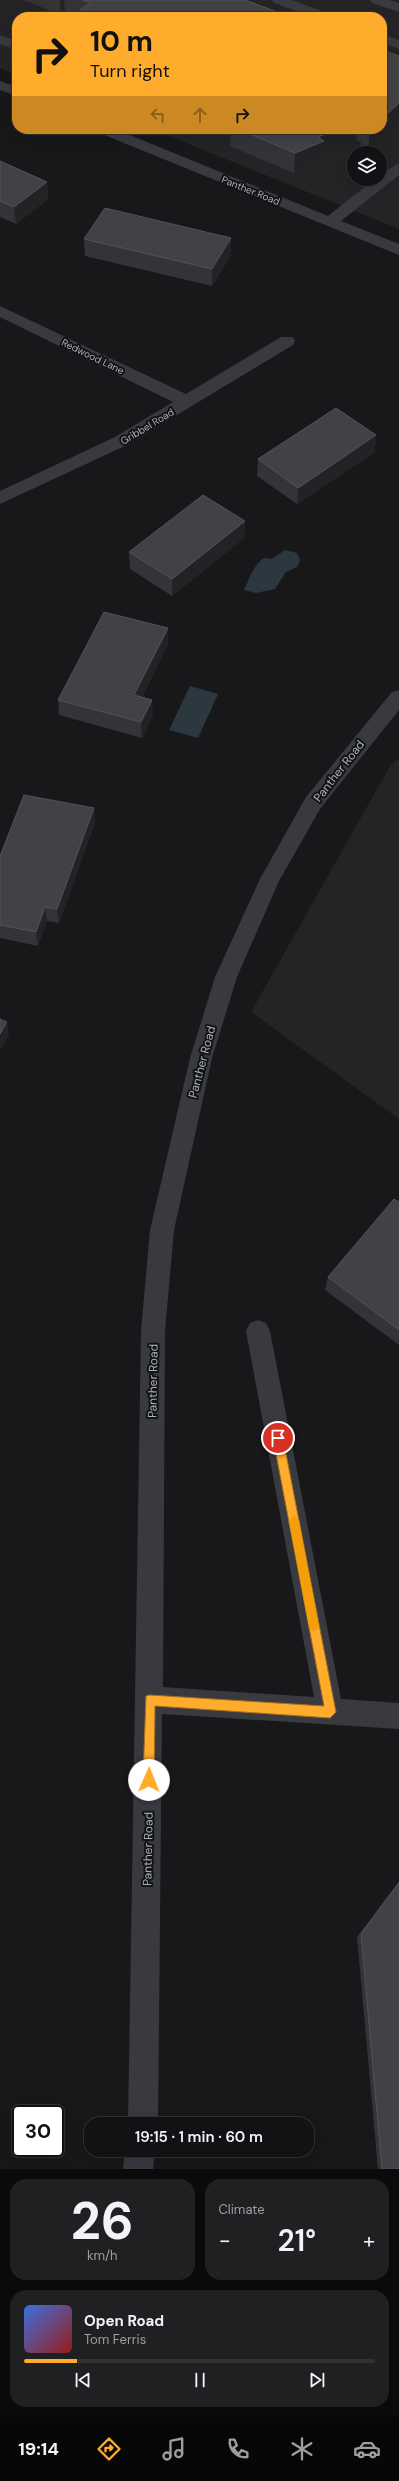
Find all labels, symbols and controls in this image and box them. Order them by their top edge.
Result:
text: 10 m [90,23,153,60]
icon: right [24,28,76,80]
text: Turn right [90,59,170,83]
icon: left [147,104,169,126]
icon: ahead [189,104,211,126]
icon: right [231,104,253,126]
map controls [347,146,387,186]
button: layers [347,146,387,186]
street label: Panther Road [220,173,282,208]
street label: Redwood Lane [59,336,126,377]
street label: Gribbel Road [118,405,176,447]
street label: Panther Road [310,737,368,805]
street label: Panther Road [185,1024,219,1100]
street label: Panther Road [144,1344,162,1418]
pin [261,1421,295,1455]
icon: arrive [267,1427,289,1449]
position arrow [128,1759,170,1801]
street label: Panther Road [139,1812,157,1886]
speed limit sign: 30 [12,2105,64,2157]
text: 19:15 · 1 min · 60 m [135,2127,263,2147]
text: 26 [71,2187,134,2255]
text: Climate [219,2201,265,2218]
text: 21° [278,2221,316,2260]
text: − [219,2226,231,2255]
text: + [363,2226,375,2255]
text: km/h [87,2247,118,2264]
text: Open Road [84,2311,164,2331]
text: Tom Ferris [84,2331,146,2348]
icon: previous [72,2369,94,2391]
icon: pause [189,2369,211,2391]
icon: next [306,2369,328,2391]
icon: directions [95,2435,123,2463]
icon: music [160,2435,188,2463]
icon: phone [224,2435,252,2463]
icon: climate [288,2435,316,2463]
icon: car [353,2435,381,2463]
text: 19:14 [18,2437,59,2461]

